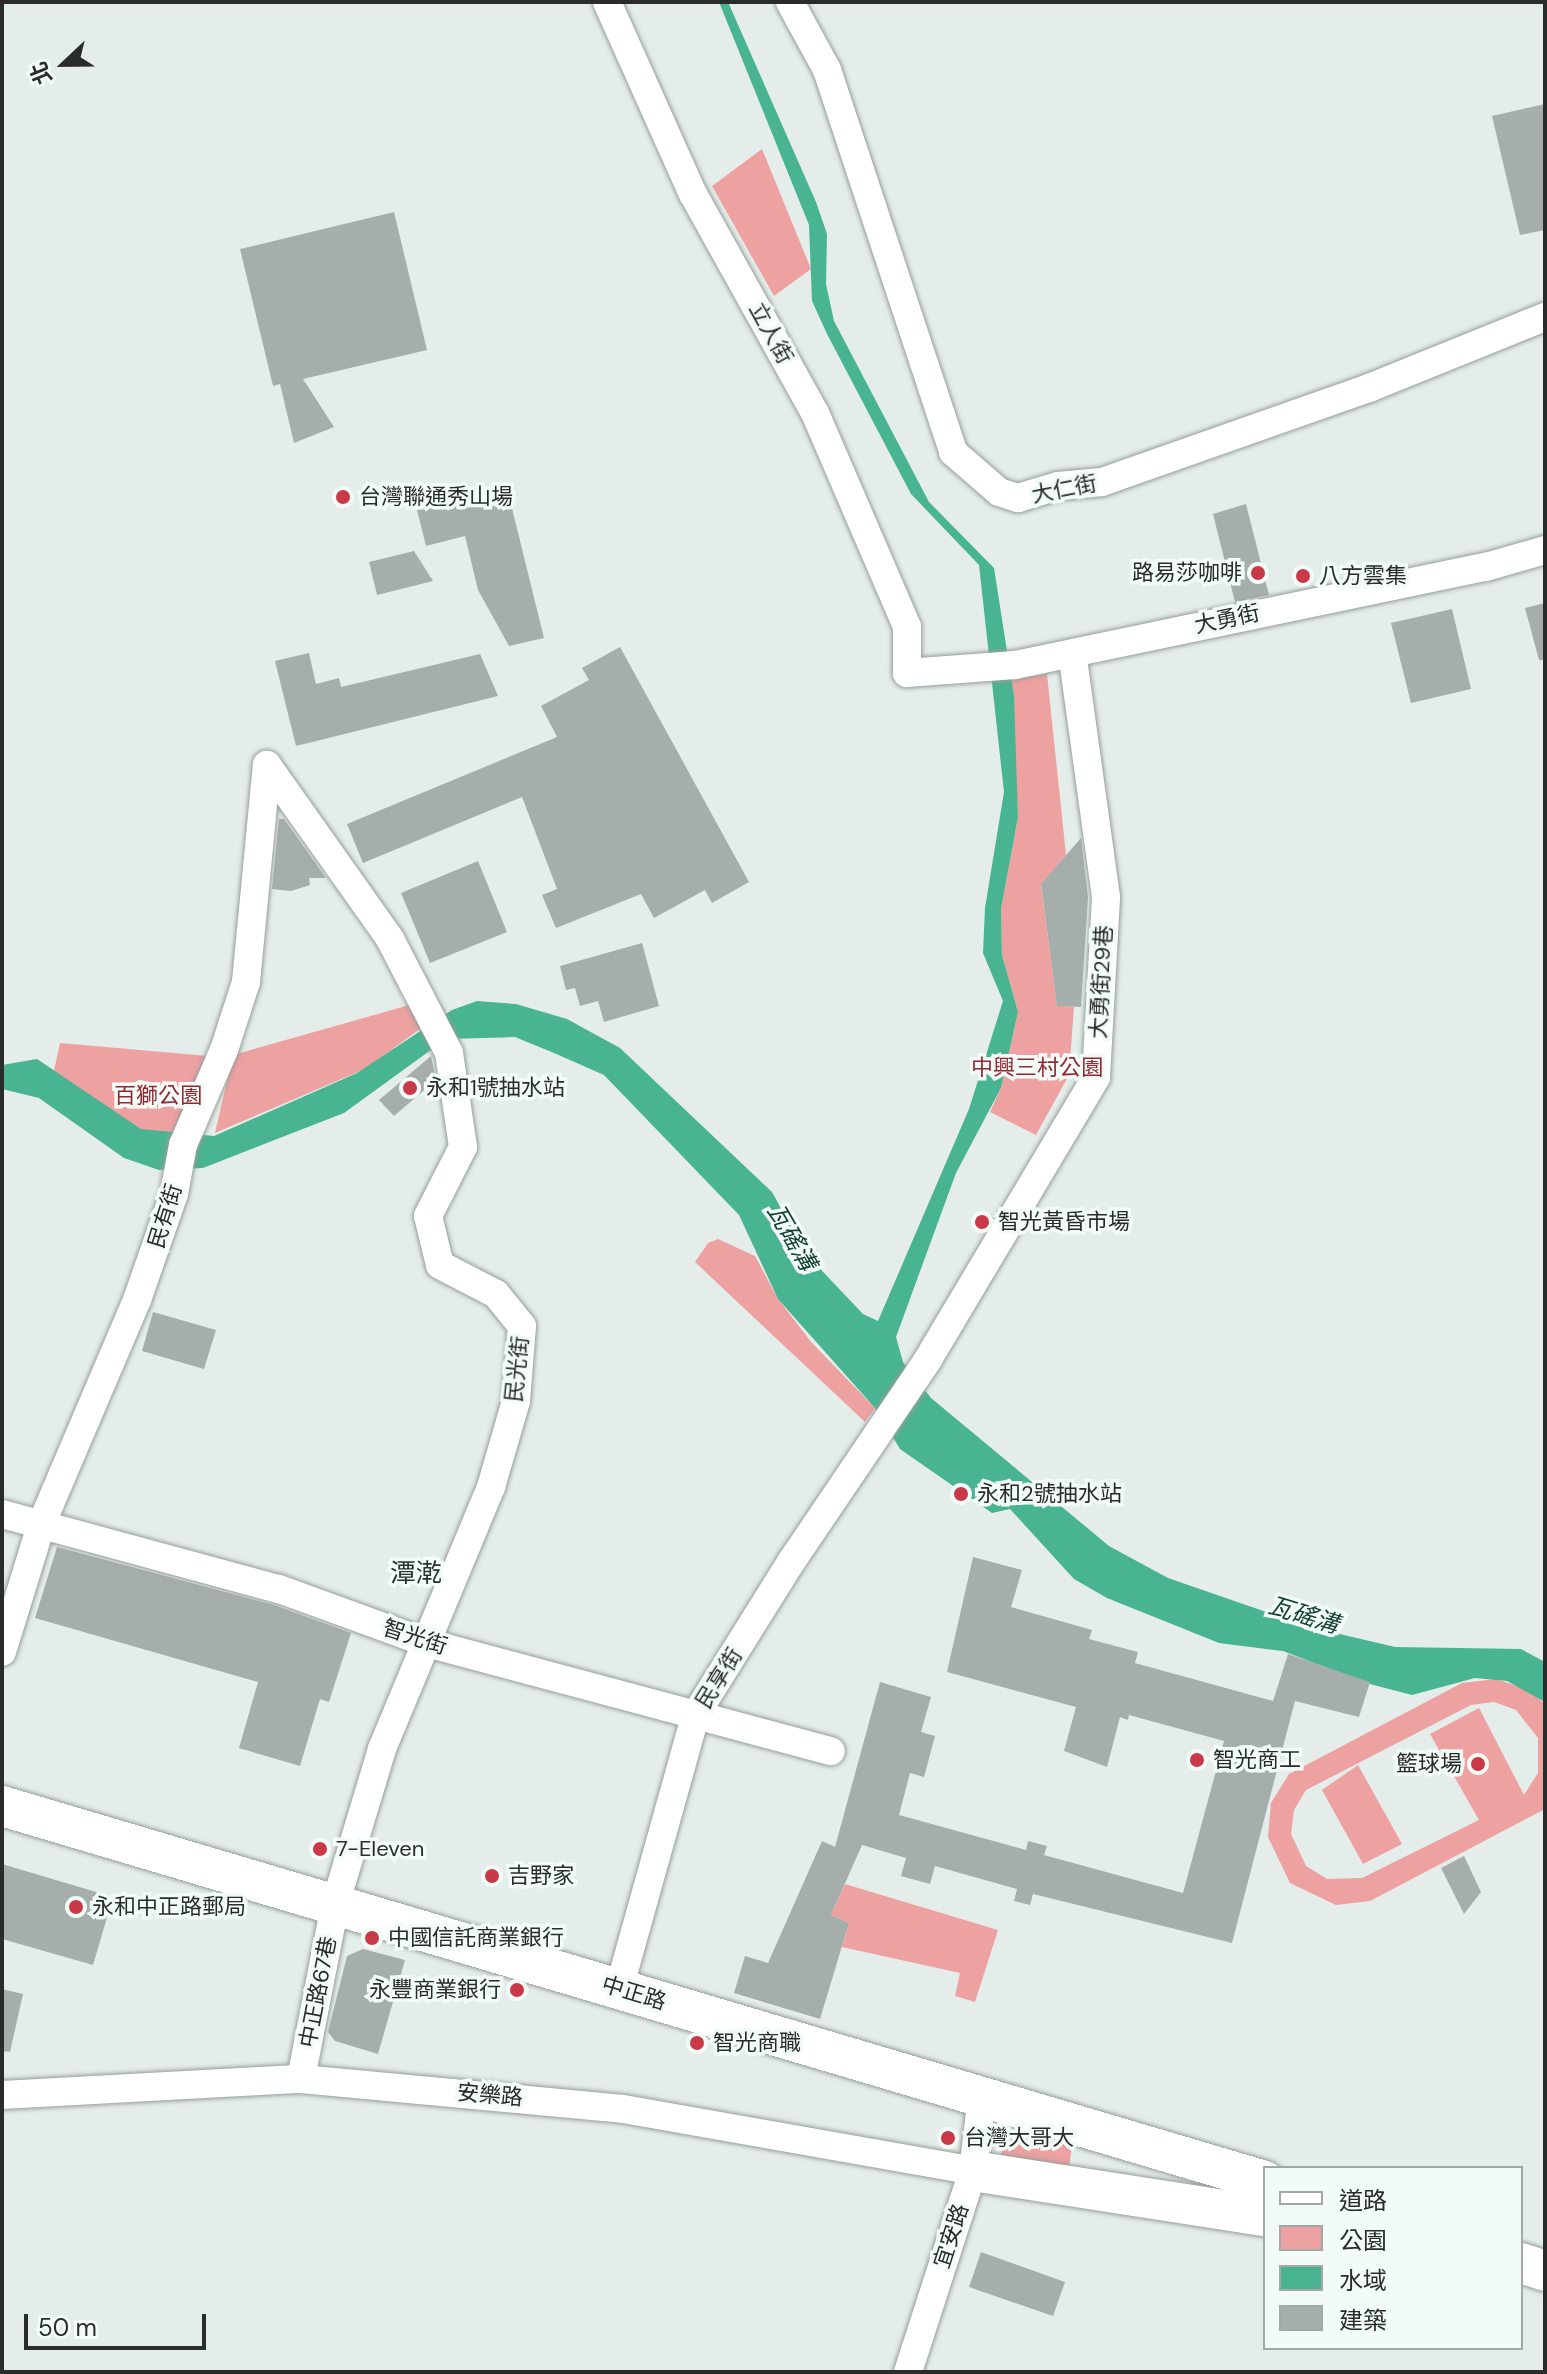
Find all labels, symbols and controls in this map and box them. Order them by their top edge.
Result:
north arrow [24,24,104,104]
text: 北 [24,58,59,89]
street label: 立人街 [743,298,799,368]
street label: 大仁街 [1029,470,1099,508]
place label: 台灣聯通秀山場 [359,484,513,510]
marker: 台灣聯通秀山場 [334,488,352,506]
place label: 路易莎咖啡 [1132,560,1242,586]
place label: 八方雲集 [1319,563,1407,589]
marker: 路易莎咖啡 [1249,564,1267,582]
marker: 八方雲集 [1294,567,1312,585]
street label: 大勇街 [1192,599,1262,639]
street label: 大勇街29巷 [1085,924,1117,1040]
park label: 中興三村公園 [971,1055,1103,1081]
place label: 永和1號抽水站 [426,1075,565,1101]
marker: 永和1號抽水站 [401,1079,419,1097]
park label: 百獅公園 [114,1083,202,1109]
street label: 民有街 [143,1181,187,1251]
water label: 瓦磘溝 [762,1199,822,1275]
place label: 智光黃昏市場 [998,1209,1130,1235]
marker: 智光黃昏市場 [973,1213,991,1231]
street label: 民光街 [500,1335,534,1403]
place label: 永和2號抽水站 [977,1481,1122,1507]
marker: 永和2號抽水站 [952,1485,970,1503]
district label: 潭漧 [390,1558,442,1590]
water label: 瓦磘溝 [1265,1591,1343,1639]
street label: 智光街 [380,1614,450,1660]
street label: 民享街 [690,1643,748,1713]
place label: 智光商工 [1213,1747,1301,1773]
marker: 智光商工 [1188,1751,1206,1769]
place label: 籃球場 [1396,1751,1462,1777]
marker: 籃球場 [1469,1755,1487,1773]
place label: 7-Eleven [336,1836,424,1862]
marker: 7-Eleven [311,1840,329,1858]
place label: 吉野家 [508,1863,574,1889]
marker: 吉野家 [483,1867,501,1885]
place label: 永和中正路郵局 [92,1894,246,1920]
marker: 永和中正路郵局 [67,1898,85,1916]
place label: 中國信託商業銀行 [388,1925,564,1951]
marker: 中國信託商業銀行 [363,1929,381,1947]
street label: 中正路67巷 [294,1934,342,2050]
street label: 中正路 [599,1971,669,2015]
place label: 永豐商業銀行 [369,1977,501,2003]
marker: 永豐商業銀行 [508,1981,526,1999]
place label: 智光商職 [713,2030,801,2056]
marker: 智光商職 [688,2034,706,2052]
street label: 安樂路 [456,2079,524,2111]
place label: 台灣大哥大 [964,2125,1074,2151]
marker: 台灣大哥大 [939,2129,957,2147]
legend [1263,2166,1523,2350]
text: 道路 [1339,2185,1387,2216]
street label: 宜安路 [928,2201,974,2271]
text: 公園 [1339,2225,1387,2256]
text: 水域 [1339,2265,1387,2296]
scale bar [28,2298,210,2348]
text: 建築 [1339,2305,1387,2336]
text: 50 m [38,2312,97,2343]

